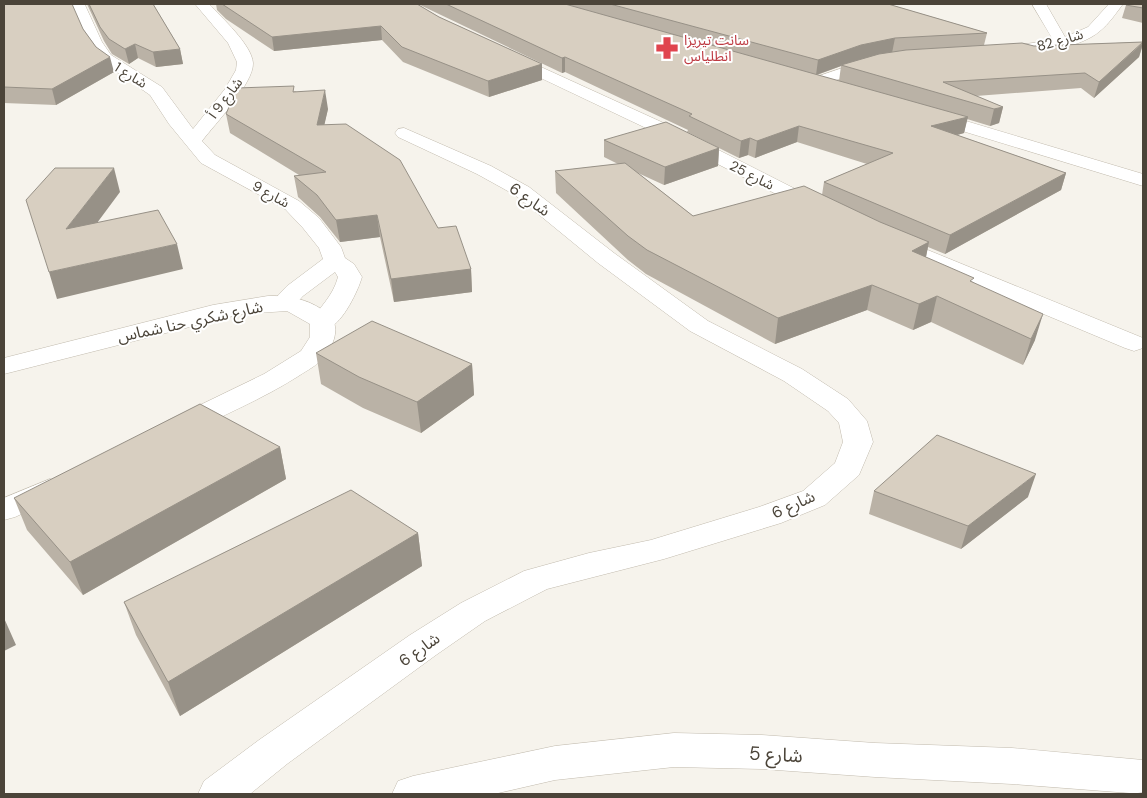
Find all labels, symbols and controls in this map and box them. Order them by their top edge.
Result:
street label: شارع 82 [1035,25,1086,57]
place label: سانت تيريزا انطلياس [684,31,749,65]
pharmacy icon: سانت تيريزا انطلياس [654,35,680,61]
street label: شارع 1 [110,58,151,94]
street label: شارع 9 أ [204,74,248,123]
street label: شارع 25 [726,156,777,196]
street label: شارع 9 [248,176,293,213]
street label: شارع 6 [504,178,554,223]
street label: شارع شكري حنا شماس [115,296,265,349]
street label: شارع 6 [768,486,819,525]
street label: شارع 6 [395,628,445,673]
street label: شارع 5 [748,741,803,769]

